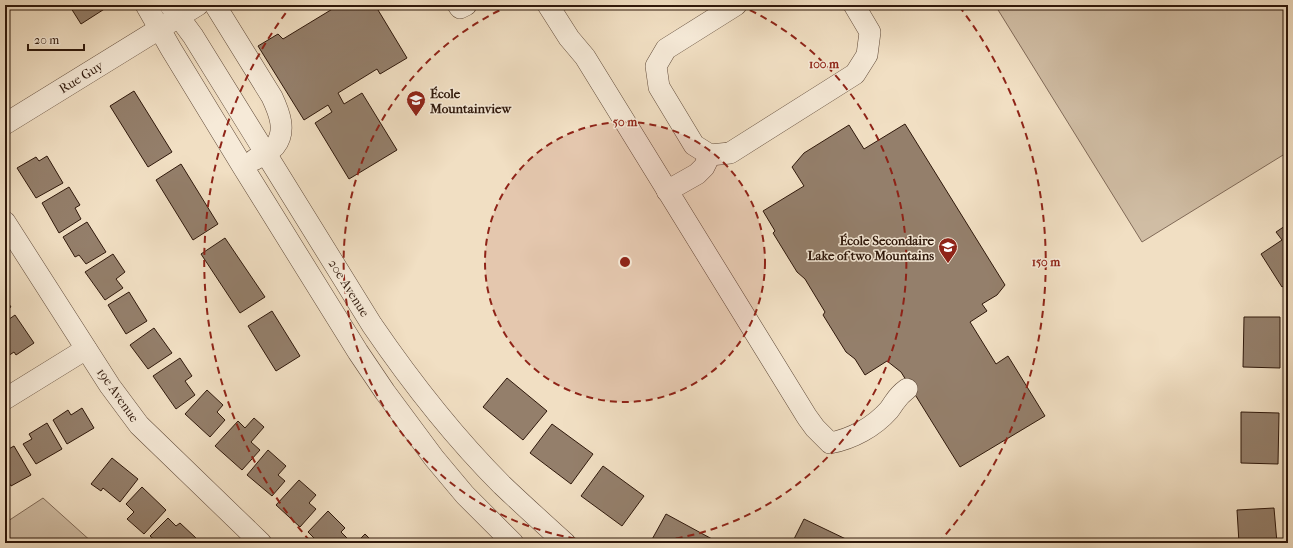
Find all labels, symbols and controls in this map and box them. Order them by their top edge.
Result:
scale bar [28,26,84,52]
text: 20 m [34,33,59,47]
street label: Rue Guy [56,57,107,96]
text: 100 m [809,57,840,71]
place label: École Mountainview [429,86,512,116]
school or university icon: École Mountainview [405,89,427,117]
text: 50 m [613,115,638,129]
place label: École Secondaire Lake of two Mountains [808,233,935,263]
school or university icon: École Secondaire Lake of two Mountains [937,236,959,264]
centre of rings [618,255,632,269]
text: 150 m [1032,255,1061,269]
street label: 20e Avenue [325,256,373,320]
street label: 19e Avenue [94,365,142,425]

